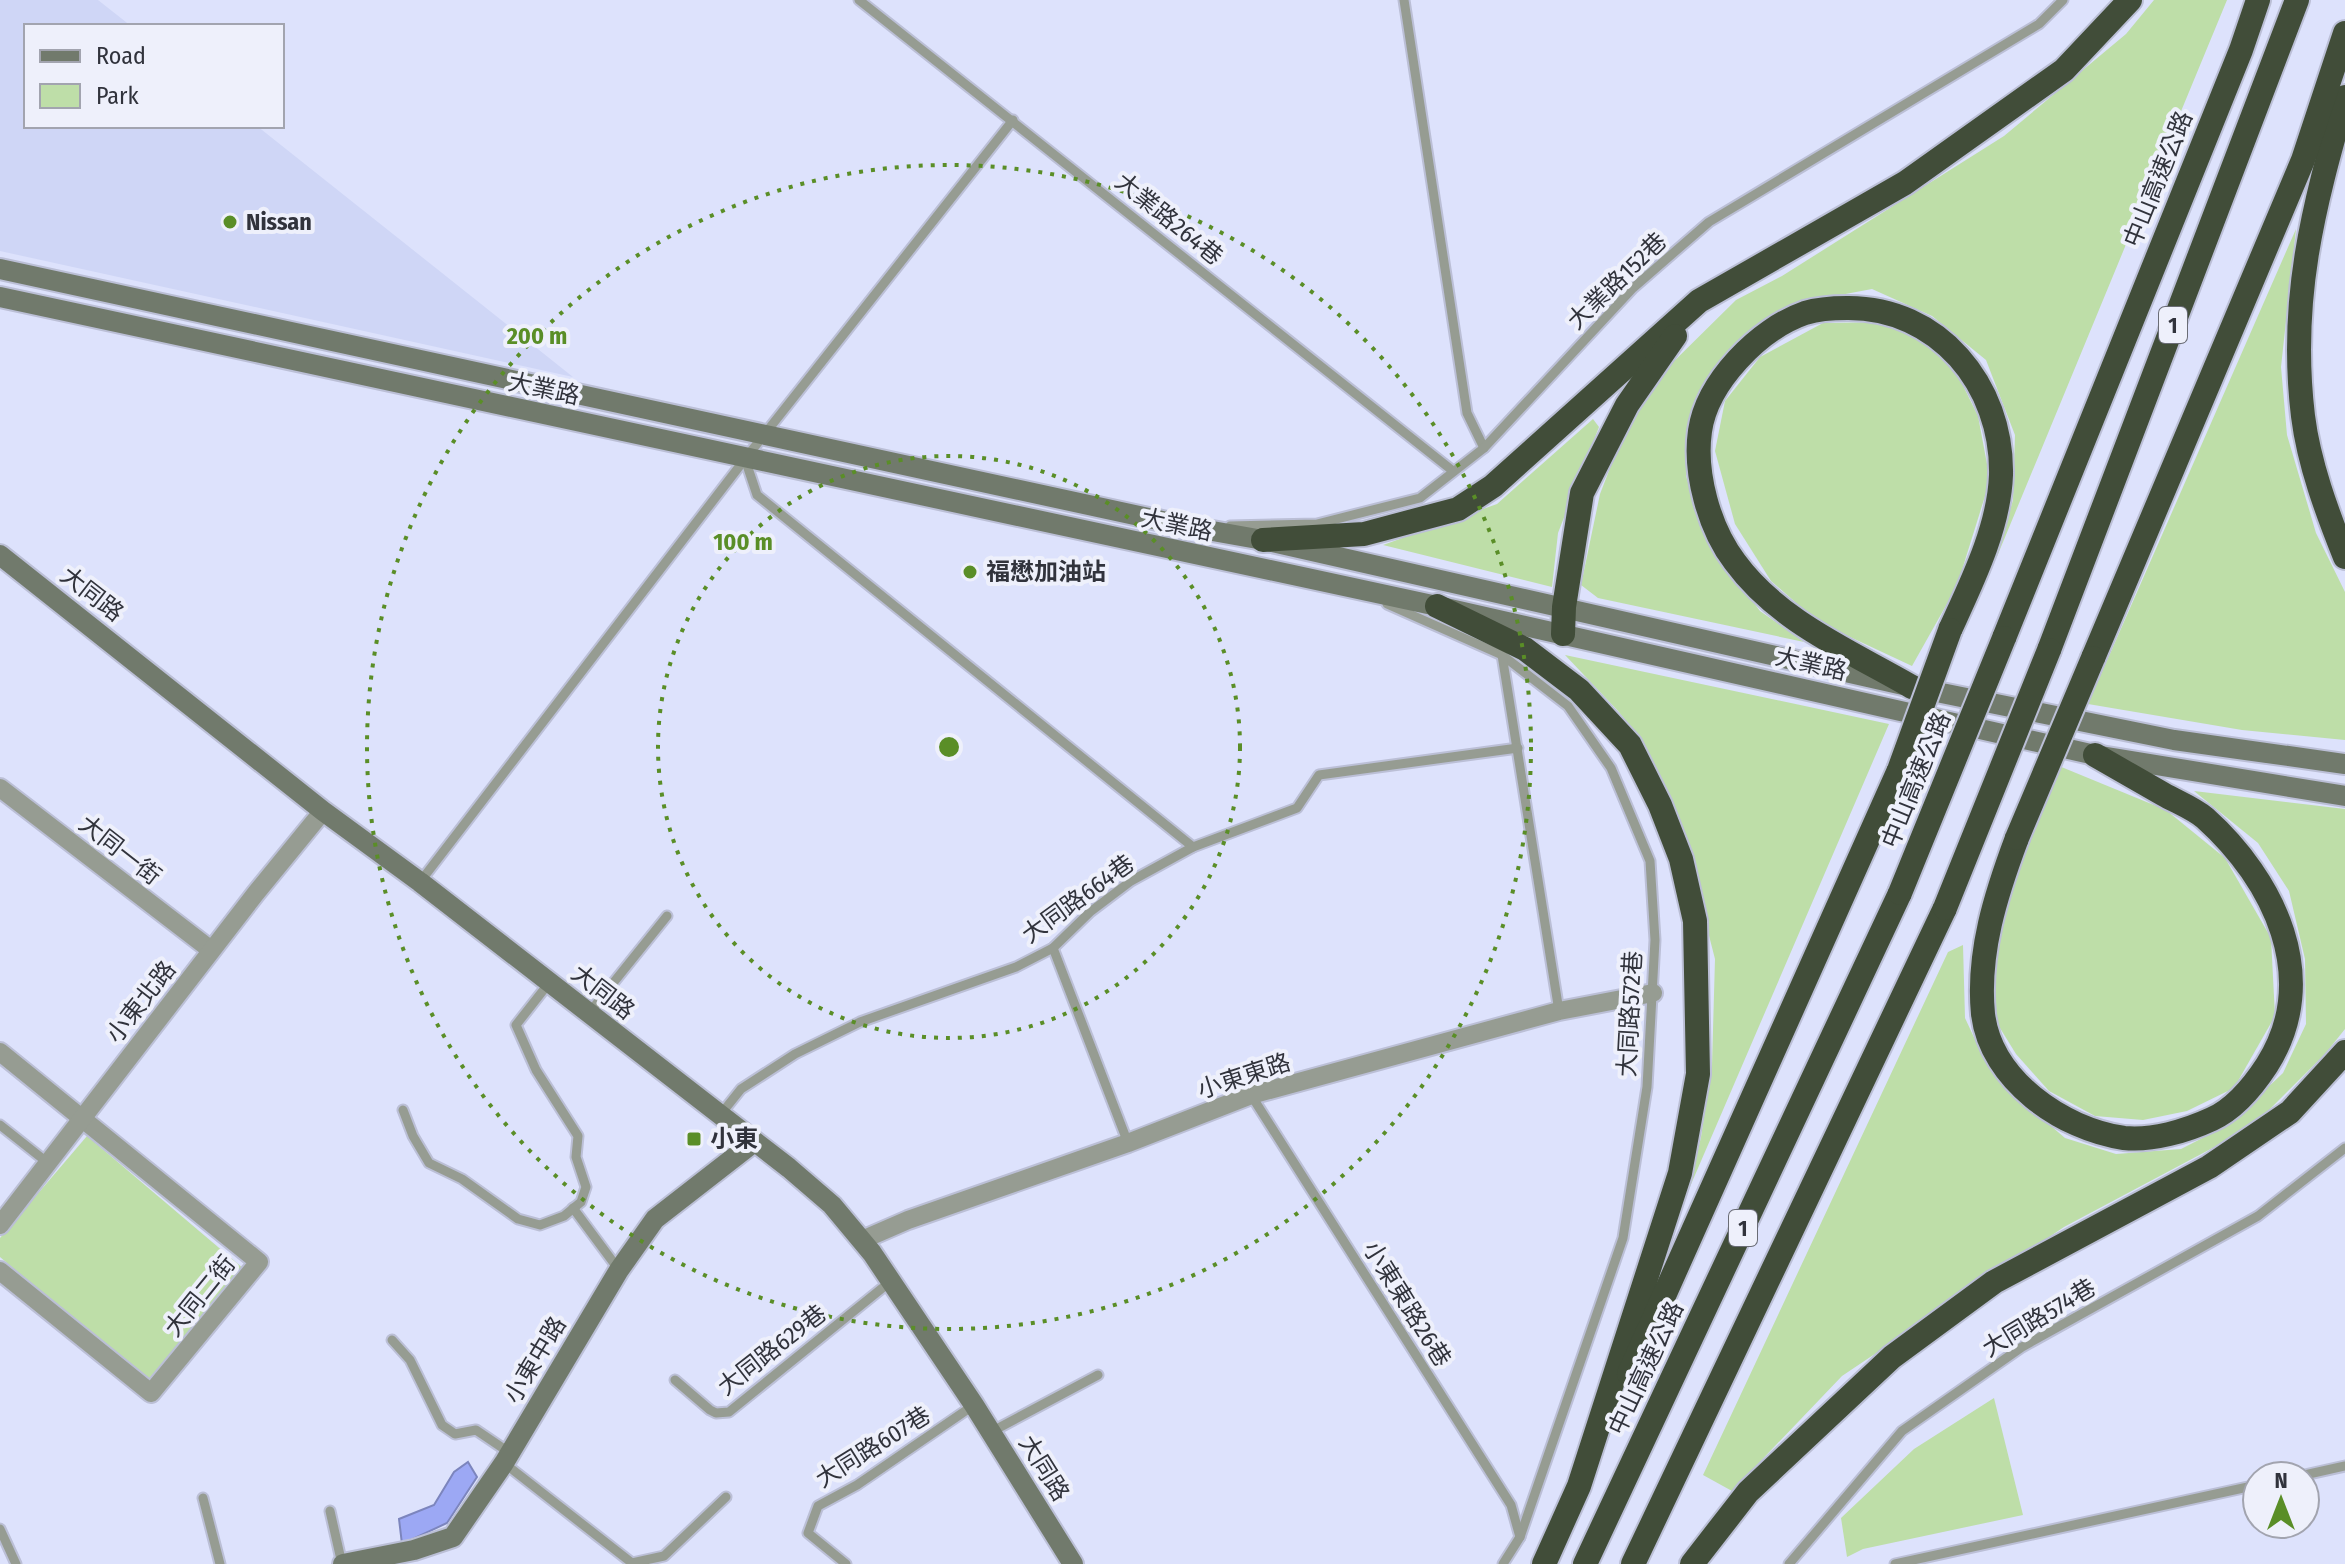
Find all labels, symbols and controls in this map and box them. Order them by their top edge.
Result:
legend [24,24,284,128]
text: Road [96,42,146,70]
text: Park [96,82,139,110]
street label: 中山高速公路 [2118,107,2198,251]
street label: 大業路264巷 [1110,167,1228,271]
place label: Nissan [246,208,312,236]
marker: Nissan [221,213,239,231]
street label: 大業路152巷 [1562,227,1672,335]
road number: 1 [2159,307,2187,343]
text: 200 m [506,322,567,350]
street label: 大業路 [506,368,582,410]
street label: 大業路 [1139,504,1215,546]
text: 100 m [713,528,773,556]
place label: 福懋加油站 [986,558,1106,586]
street label: 大同路 [55,561,129,627]
marker: 福懋加油站 [961,563,979,581]
street label: 大業路 [1773,642,1849,686]
street label: 中山高速公路 [1876,708,1956,852]
centre of rings [935,733,963,761]
street label: 大同一街 [74,809,166,891]
street label: 大同路664巷 [1017,849,1139,949]
street label: 大同路572巷 [1613,950,1647,1078]
street label: 小東北路 [100,956,182,1048]
street label: 大同路 [566,959,640,1025]
street label: 小東東路 [1194,1048,1294,1104]
place label: 小東 [710,1125,758,1153]
marker: 小東 [685,1130,703,1148]
road number: 1 [1729,1210,1757,1246]
street label: 小東東路26巷 [1357,1236,1457,1372]
street label: 大同二街 [159,1250,241,1342]
street label: 大同路574巷 [1977,1273,2101,1363]
street label: 中山高速公路 [1603,1297,1689,1439]
street label: 大同路629巷 [712,1299,832,1401]
street label: 小東中路 [498,1312,572,1408]
street label: 大同路607巷 [811,1401,935,1493]
street label: 大同路 [1013,1430,1075,1506]
north arrow [2241,1460,2321,1540]
text: N [2274,1467,2288,1494]

